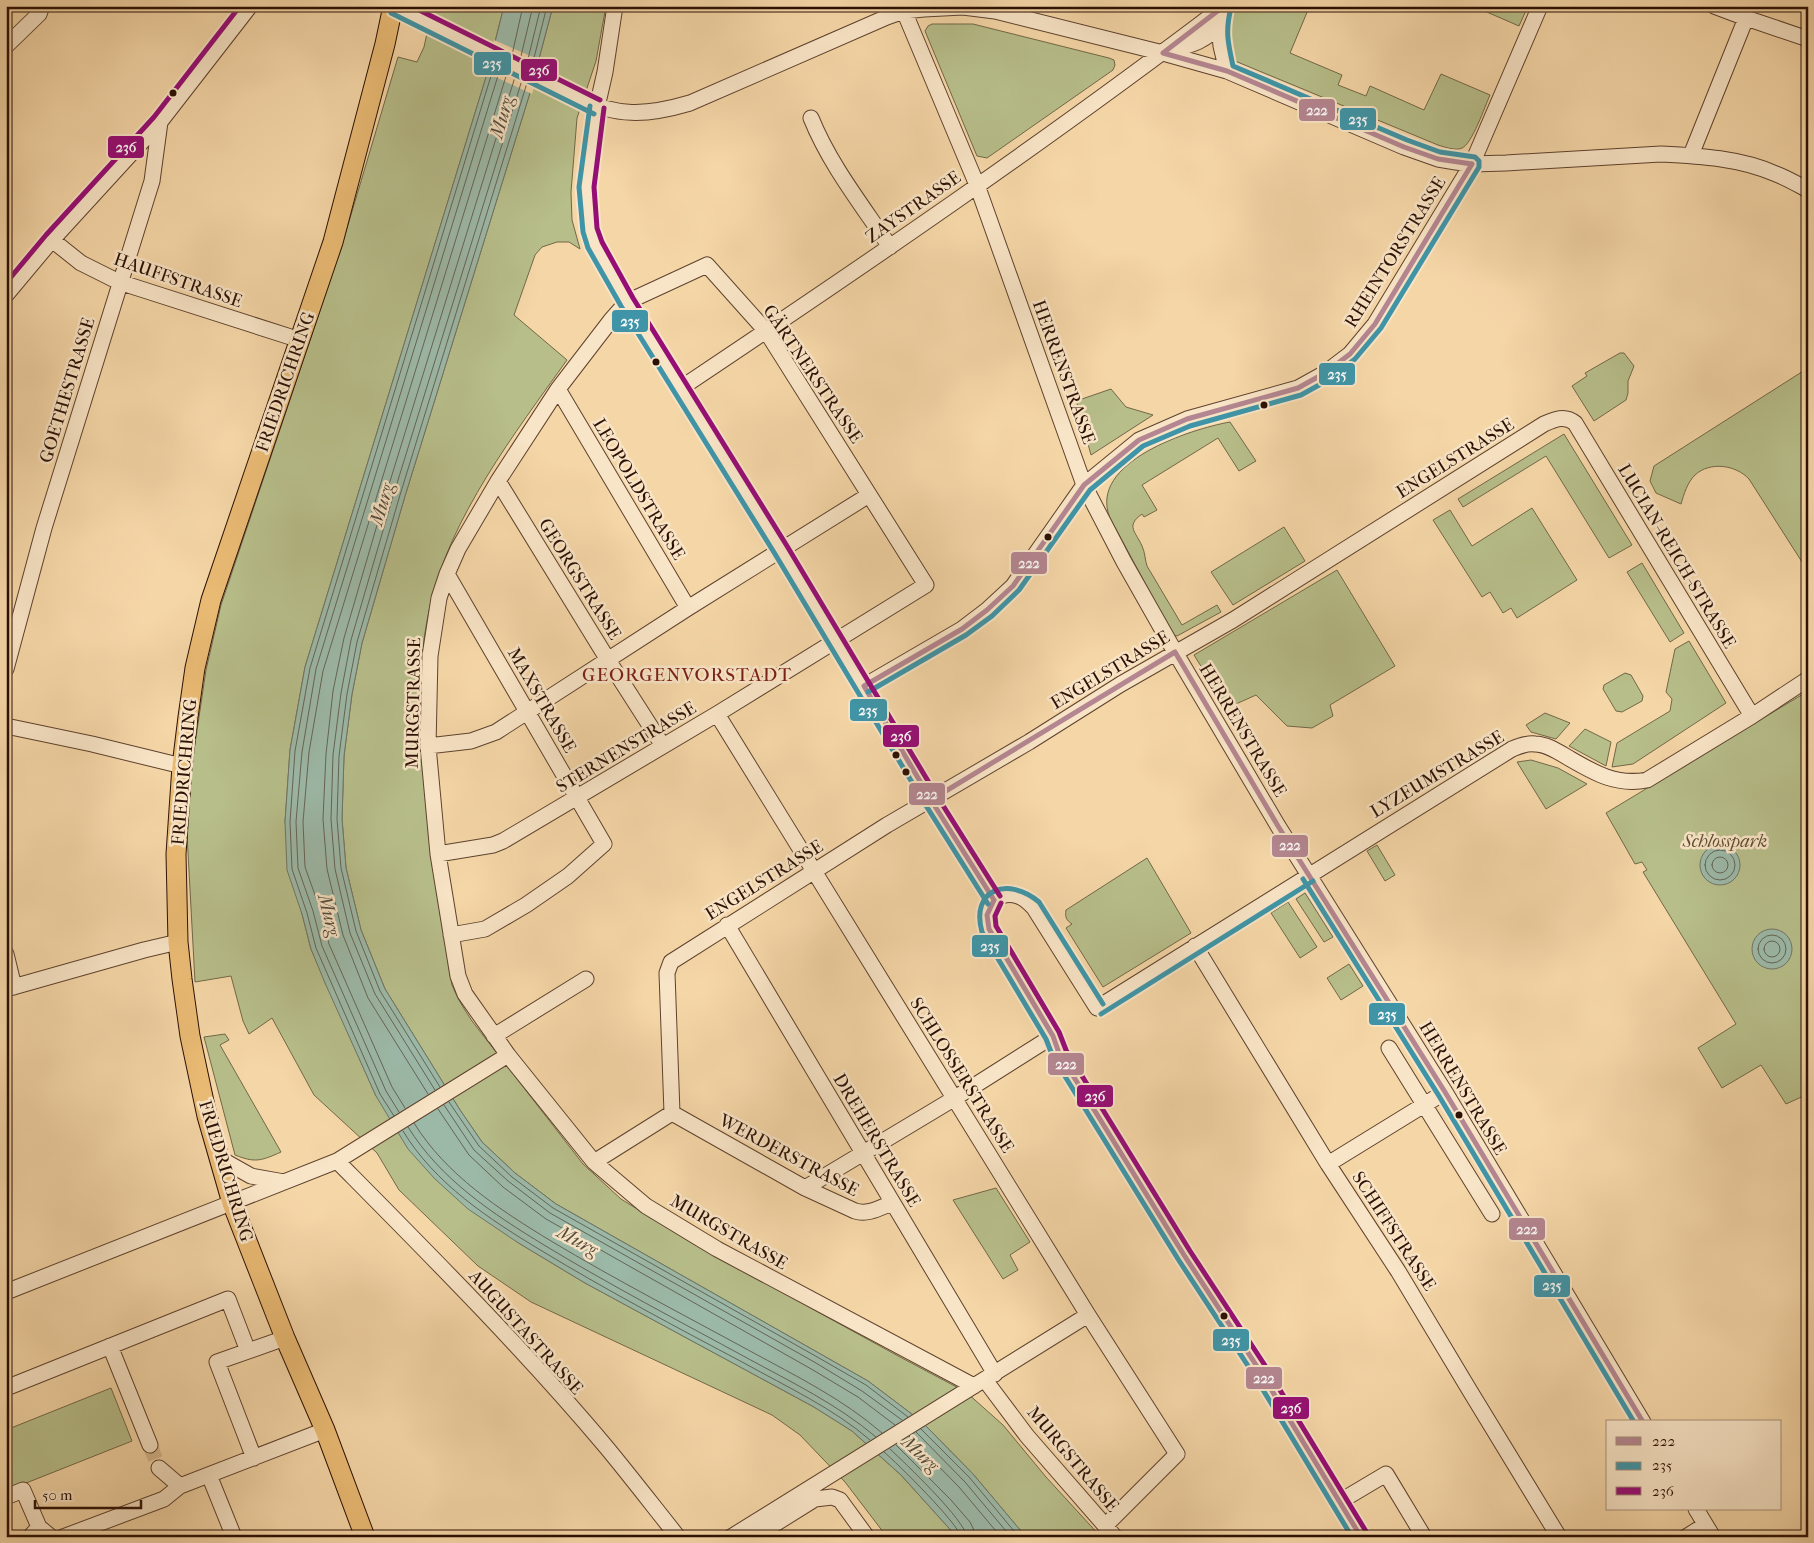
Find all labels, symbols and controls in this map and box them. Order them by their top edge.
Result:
line badge: 235 [473,51,512,76]
text: 235 [483,55,502,72]
line badge: 236 [520,58,558,82]
text: 236 [529,62,550,79]
unlabelled marker [168,88,178,98]
water label: Murg [485,93,519,143]
line badge: 222 [1298,98,1336,122]
text: 222 [1306,102,1328,119]
line badge: 235 [1339,107,1377,131]
text: 235 [1349,111,1368,128]
line badge: 236 [107,135,145,159]
text: 236 [116,139,137,156]
street label: ZAYSTRASSE [862,167,965,248]
street label: RHEINTORSTRASSE [1340,173,1450,332]
street label: HAUFFSTRASSE [111,249,245,312]
street label: HERRENSTRASSE [1028,297,1099,447]
street label: GÄRTNERSTRASSE [758,301,868,447]
street label: FRIEDRICHRING [252,309,319,455]
line badge: 235 [611,309,649,333]
text: 235 [621,313,640,330]
street label: GOETHESTRASSE [35,315,100,465]
unlabelled marker [651,357,661,367]
line badge: 235 [1318,362,1356,386]
text: 235 [1328,366,1347,383]
unlabelled marker [1259,400,1269,410]
street label: ENGELSTRASSE [1393,414,1518,503]
street label: LEOPOLDSTRASSE [588,415,689,564]
street label: LUCIAN-REICH-STRASSE [1613,460,1740,652]
water label: Murg [365,480,399,530]
street label: GEORGSTRASSE [534,515,625,644]
unlabelled marker [1043,532,1053,542]
line badge: 222 [1010,551,1048,575]
text: 222 [1018,555,1040,572]
street label: ENGELSTRASSE [1047,627,1173,714]
street label: MURGSTRASSE [402,637,425,769]
street label: MAXSTRASSE [503,644,580,757]
street label: HERRENSTRASSE [1195,660,1291,801]
district label: GEORGENVORSTADT [582,664,792,686]
street label: STERNENSTRASSE [553,697,700,797]
street label: FRIEDRICHRING [168,698,201,846]
line badge: 235 [849,698,888,722]
text: 235 [859,702,878,719]
line badge: 236 [882,724,920,748]
street label: LYZEUMSTRASSE [1367,726,1508,822]
text: 236 [891,728,912,745]
unlabelled marker [891,750,901,760]
unlabelled marker [901,767,911,777]
line badge: 222 [908,782,946,806]
text: 222 [916,786,938,803]
park label: Schlosspark [1682,831,1767,852]
line badge: 222 [1271,834,1309,858]
street label: ENGELSTRASSE [702,836,827,925]
text: 222 [1279,837,1301,854]
water label: Murg [313,890,345,939]
line badge: 235 [971,934,1009,958]
text: 235 [981,938,1000,955]
street label: SCHLOSSERSTRASSE [905,994,1018,1157]
line badge: 235 [1368,1002,1406,1026]
text: 235 [1378,1006,1397,1023]
street label: HERRENSTRASSE [1415,1018,1511,1159]
line badge: 222 [1047,1052,1085,1076]
text: 222 [1055,1056,1077,1073]
street label: DREHERSTRASSE [829,1070,925,1211]
line badge: 236 [1076,1084,1114,1108]
text: 236 [1085,1088,1106,1105]
street label: FRIEDRICHRING [194,1098,257,1245]
street label: WERDERSTRASSE [715,1109,862,1201]
unlabelled marker [1454,1110,1464,1120]
street label: SCHIFFSTRASSE [1347,1168,1440,1295]
street label: MURGSTRASSE [667,1190,791,1274]
line badge: 222 [1508,1217,1546,1241]
water label: Murg [552,1220,602,1261]
text: 222 [1516,1221,1538,1238]
street label: AUGUSTASTRASSE [464,1265,587,1399]
line badge: 235 [1533,1274,1571,1298]
text: 235 [1543,1277,1562,1294]
unlabelled marker [1219,1311,1229,1321]
line badge: 235 [1212,1328,1250,1352]
text: 235 [1222,1332,1241,1349]
line badge: 222 [1245,1366,1283,1390]
text: 222 [1253,1370,1275,1387]
line badge: 236 [1272,1396,1310,1420]
text: 236 [1281,1400,1302,1417]
street label: MURGSTRASSE [1022,1402,1123,1516]
legend [1606,1420,1782,1510]
water label: Murg [896,1430,944,1477]
text: 222 [1652,1432,1675,1450]
text: 235 [1652,1456,1672,1474]
scale bar [35,1478,141,1510]
text: 236 [1652,1482,1675,1500]
text: 50 m [42,1486,73,1504]

